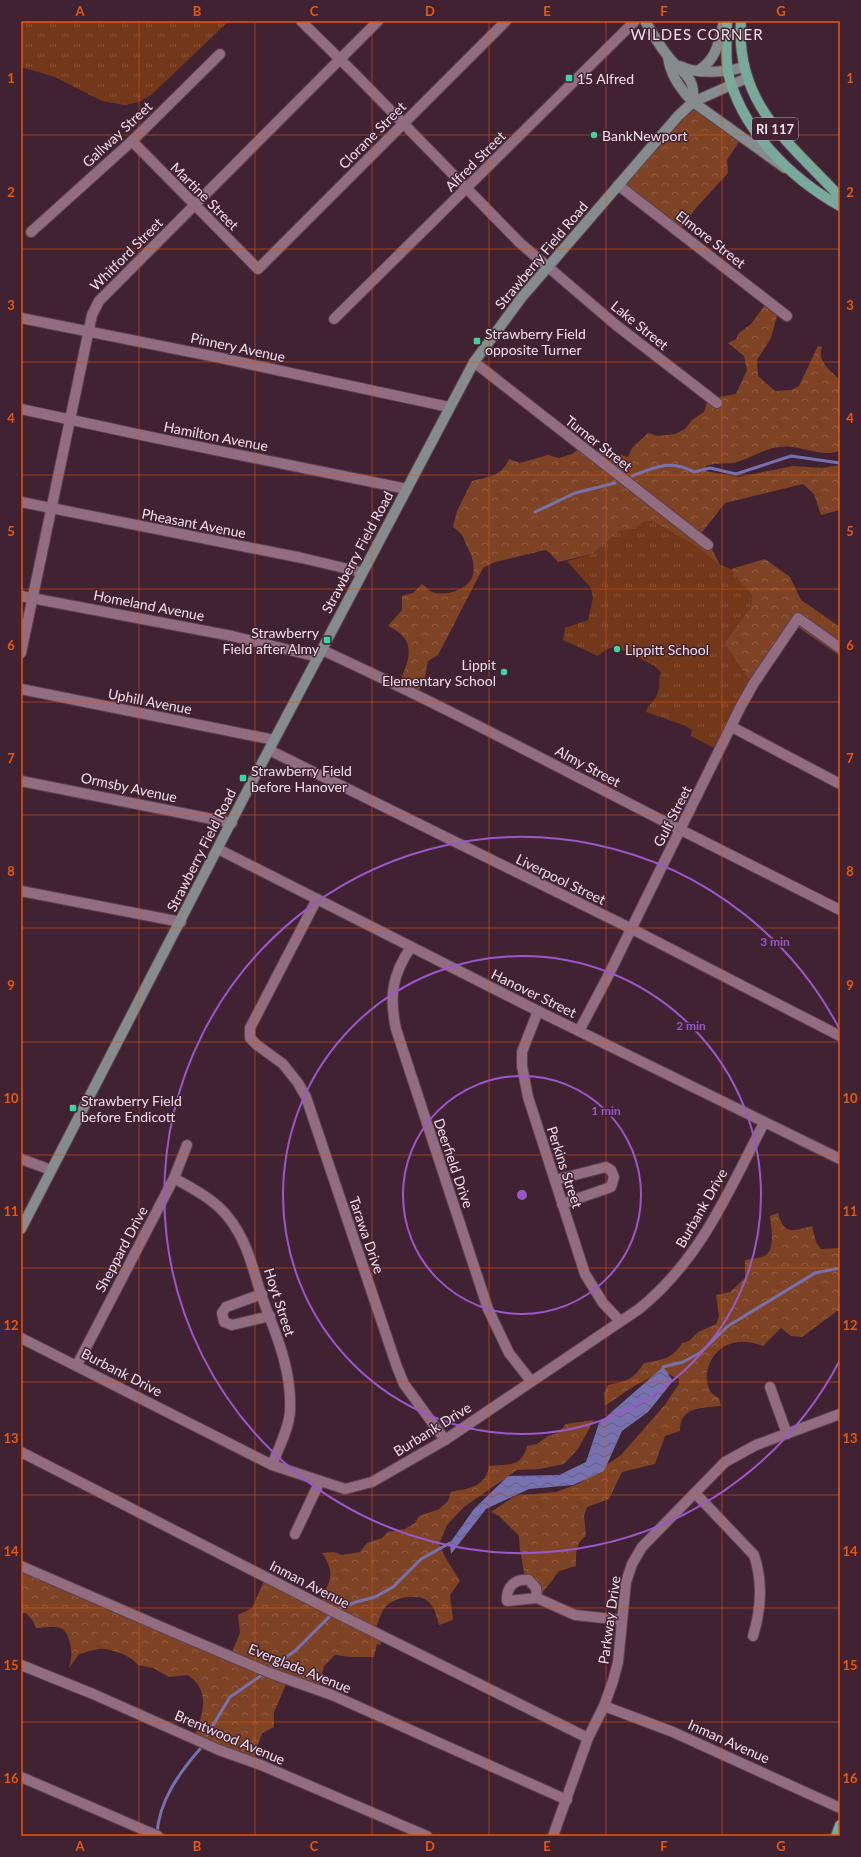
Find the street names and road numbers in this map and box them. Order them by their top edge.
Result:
street label: Gallway Street [79,98,155,170]
street label: Clorane Street [335,98,409,172]
road number: RI 117 [752,118,798,140]
street label: Alfred Street [441,127,509,195]
street label: Martine Street [167,158,243,234]
street label: Strawberry Field Road [491,198,591,312]
street label: Elmore Street [673,207,749,271]
street label: Whitford Street [86,214,166,294]
street label: Lake Street [608,297,672,353]
street label: Pinnery Avenue [189,329,287,365]
street label: Turner Street [562,412,636,474]
street label: Hamilton Avenue [162,418,270,454]
street label: Strawberry Field Road [318,488,396,616]
street label: Pheasant Avenue [140,505,248,541]
street label: Homeland Avenue [92,586,206,624]
street label: Uphill Avenue [107,685,193,717]
street label: Almy Street [552,742,624,790]
street label: Ormsby Avenue [79,769,179,805]
street label: Gulf Street [649,783,695,849]
street label: Strawberry Field Road [163,786,239,914]
street label: Liverpool Street [513,850,609,908]
street label: Hanover Street [489,965,579,1021]
street label: Deerfield Drive [431,1116,477,1210]
street label: Perkins Street [544,1124,586,1210]
street label: Burbank Drive [672,1165,730,1251]
street label: Tarawa Drive [346,1194,388,1276]
street label: Sheppard Drive [91,1203,151,1295]
street label: Hoyt Street [261,1266,299,1338]
street label: Burbank Drive [79,1344,165,1400]
street label: Burbank Drive [390,1398,474,1460]
street label: Inman Avenue [267,1557,353,1611]
street label: Parkway Drive [594,1575,624,1665]
street label: Everglade Avenue [246,1640,354,1696]
street label: Brentwood Avenue [172,1706,288,1768]
street label: Inman Avenue [686,1715,772,1767]

